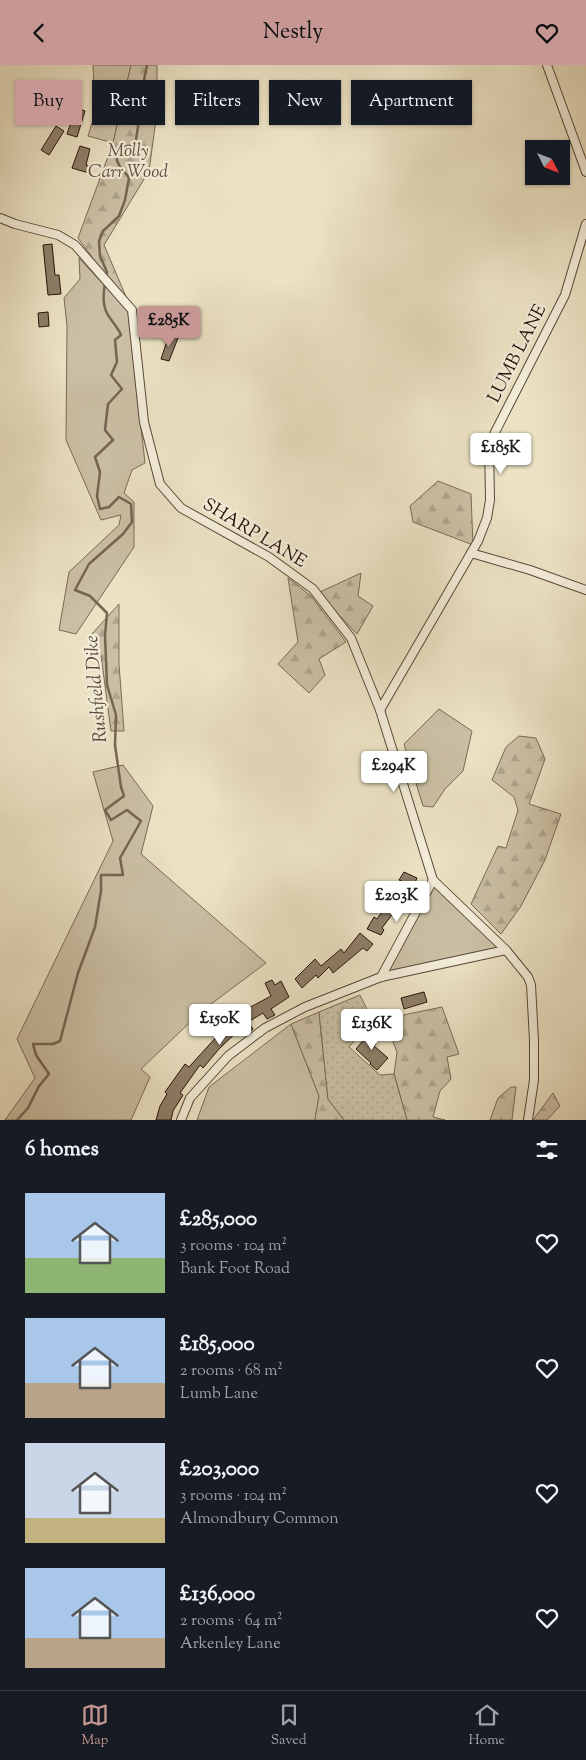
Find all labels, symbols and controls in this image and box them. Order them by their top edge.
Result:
text: Nestly [263,17,323,49]
icon: back [25,19,53,47]
icon: heart [533,19,561,47]
chip: Buy [15,80,82,125]
chip: Rent [92,80,165,125]
chip: Filters [175,80,259,125]
chip: New [269,80,341,125]
chip: Apartment [351,80,472,125]
park label: Molly Carr Wood [88,139,168,186]
north arrow [525,140,570,185]
map controls [525,140,570,185]
street label: LUMB LANE [482,300,554,408]
pin: £285K [134,305,204,348]
text: £285K [148,310,190,333]
pin: £185K [466,433,536,475]
text: £185K [481,437,521,460]
street label: SHARP LANE [197,493,311,575]
water label: Rushfield Dike [79,634,115,744]
pin: £294K [359,751,429,793]
text: £294K [372,755,416,778]
pin: £203K [362,881,432,923]
text: £203K [376,885,418,908]
pin: £150K [185,1003,255,1046]
text: £150K [200,1008,240,1031]
pin: £136K [337,1009,407,1051]
text: £136K [352,1013,392,1036]
text: 6 homes [25,1135,99,1165]
icon: filters [533,1136,561,1164]
text: £285,000 [180,1205,257,1235]
icon: home [65,1213,125,1273]
icon: heart [533,1229,561,1257]
text: 3 rooms · 104 m² [180,1235,287,1258]
text: Bank Foot Road [180,1258,290,1281]
text: £185,000 [180,1330,255,1360]
icon: home [65,1338,125,1398]
icon: heart [533,1354,561,1382]
text: 2 rooms · 68 m² [180,1360,283,1383]
text: Lumb Lane [180,1383,258,1406]
text: £203,000 [180,1455,259,1485]
icon: home [65,1463,125,1523]
icon: heart [533,1479,561,1507]
text: 3 rooms · 104 m² [180,1485,287,1508]
text: Almondbury Common [180,1508,339,1531]
text: £136,000 [180,1580,255,1610]
icon: home [65,1588,125,1648]
icon: heart [533,1604,561,1632]
text: 2 rooms · 64 m² [180,1610,283,1633]
text: Arkenley Lane [180,1633,281,1656]
tab: Map [81,1701,109,1751]
tab: Saved [271,1701,307,1751]
tab: Home [468,1701,505,1751]

